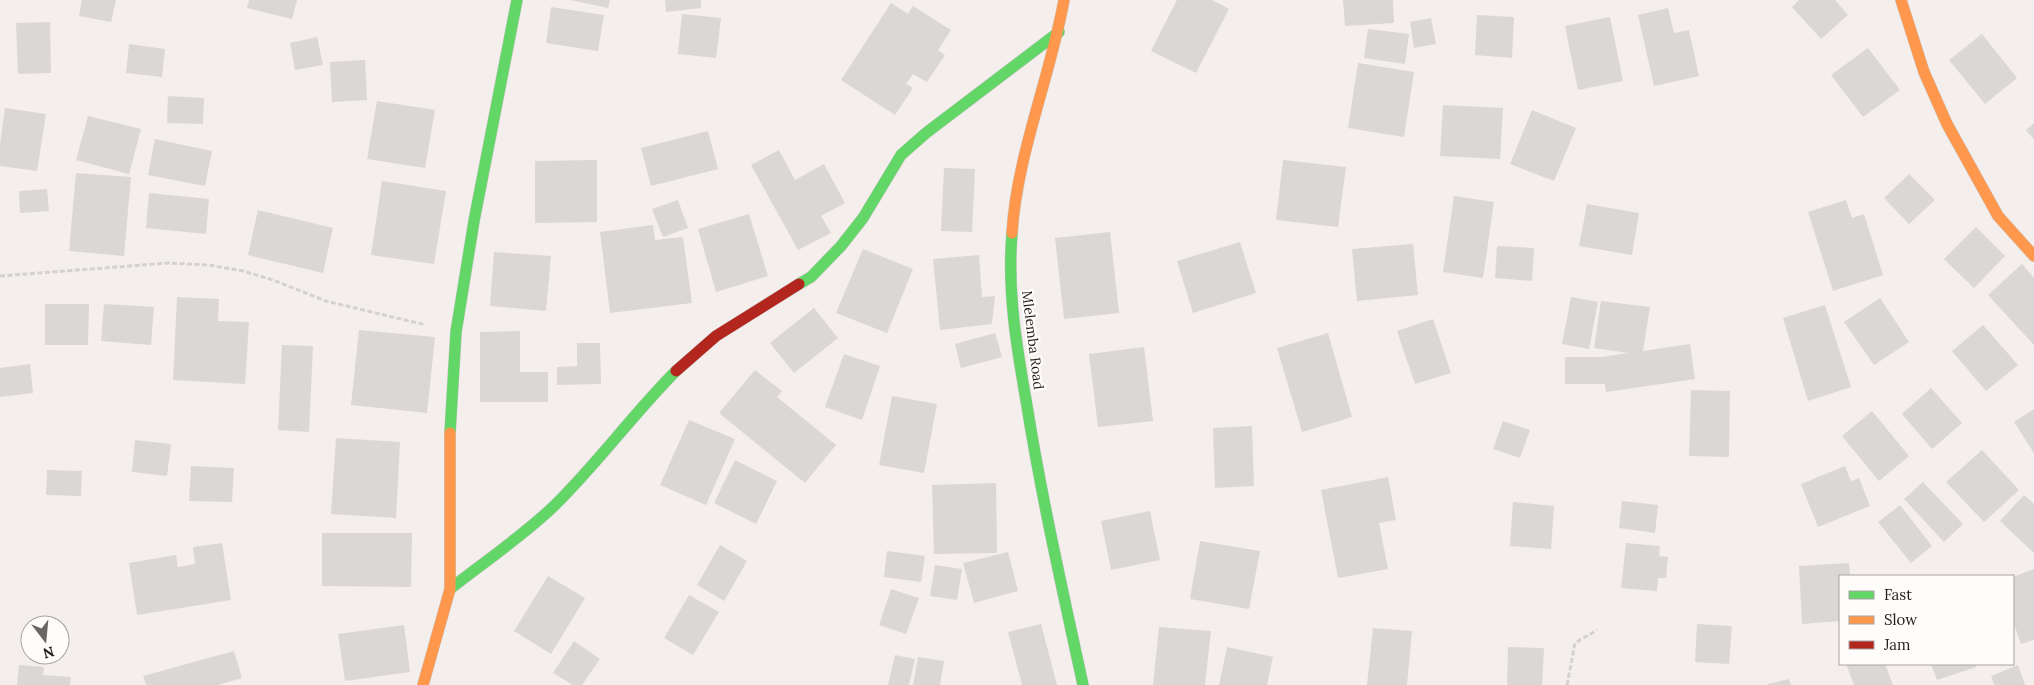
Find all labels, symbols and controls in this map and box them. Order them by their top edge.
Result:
street label: Mlelemba Road [1018,289,1048,391]
legend [1839,575,2014,665]
text: Fast [1884,585,1912,604]
text: Slow [1884,610,1917,629]
north arrow [20,615,70,665]
text: Jam [1883,635,1911,654]
text: N [41,642,56,663]

